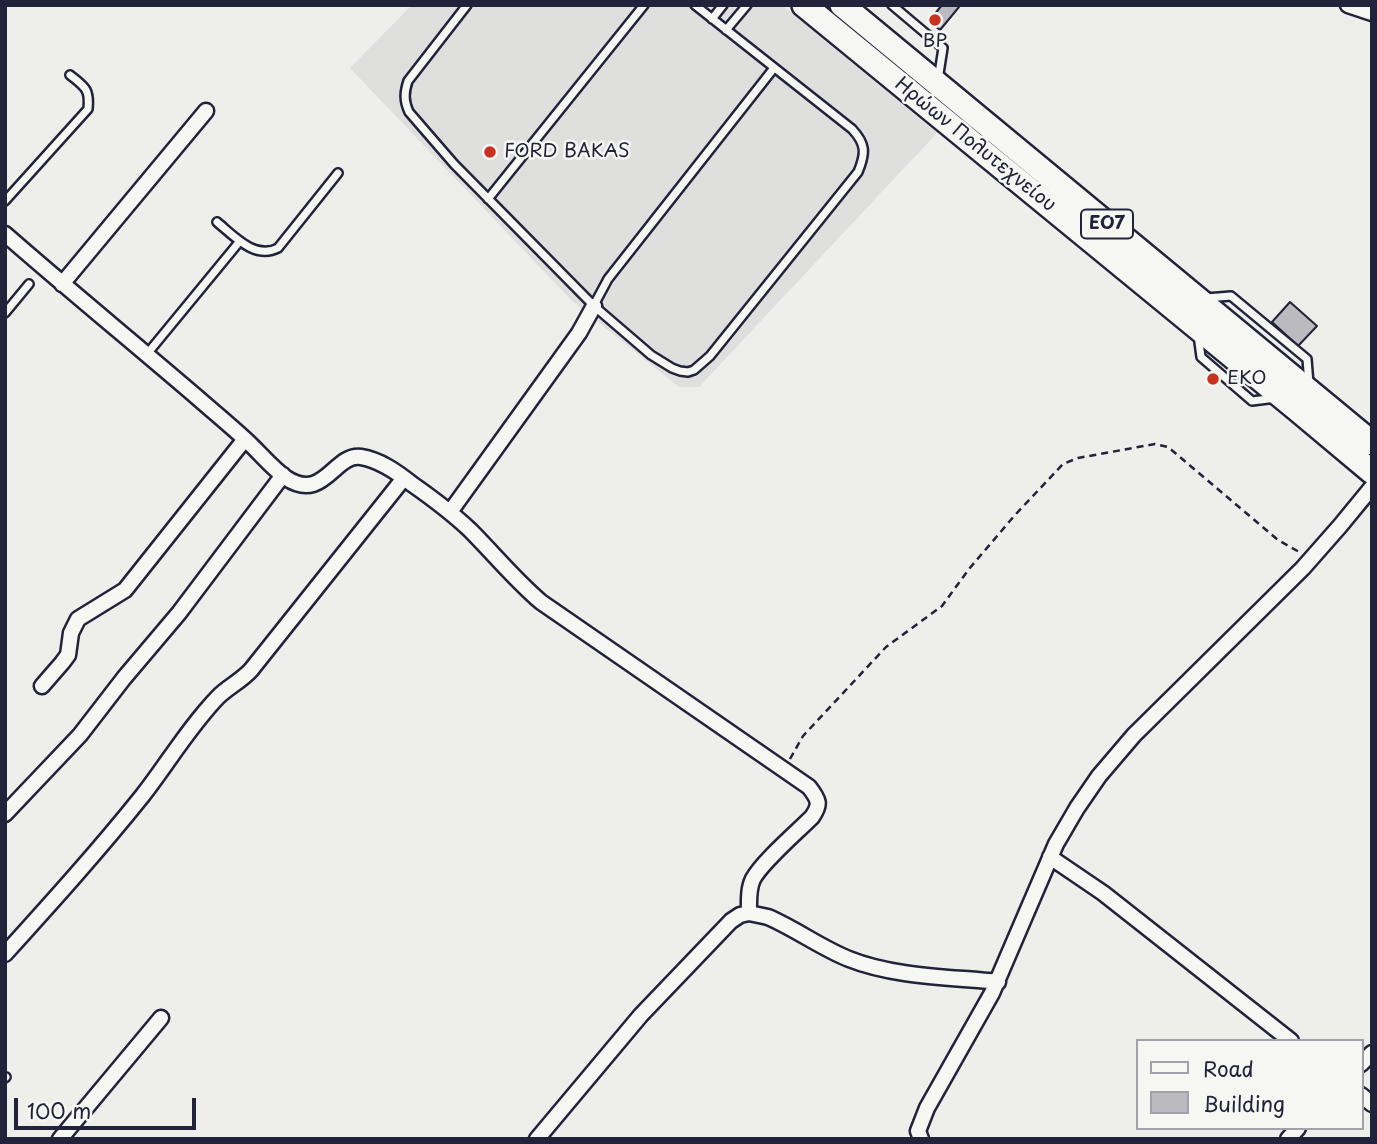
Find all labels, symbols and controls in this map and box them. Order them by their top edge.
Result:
marker: BP [927,12,943,28]
place label: BP [923,31,947,53]
street label: Ηρώων Πολυτεχνείου [890,73,1060,217]
place label: FORD BAKAS [504,141,630,163]
marker: FORD BAKAS [482,144,498,160]
road number: ΕΟ7 [1081,210,1133,238]
place label: EKO [1227,368,1267,390]
marker: EKO [1205,371,1221,387]
legend [1136,1039,1363,1130]
text: Road [1203,1052,1254,1084]
scale bar [18,1084,200,1128]
text: Building [1203,1087,1285,1119]
text: 100 m [27,1094,91,1126]

